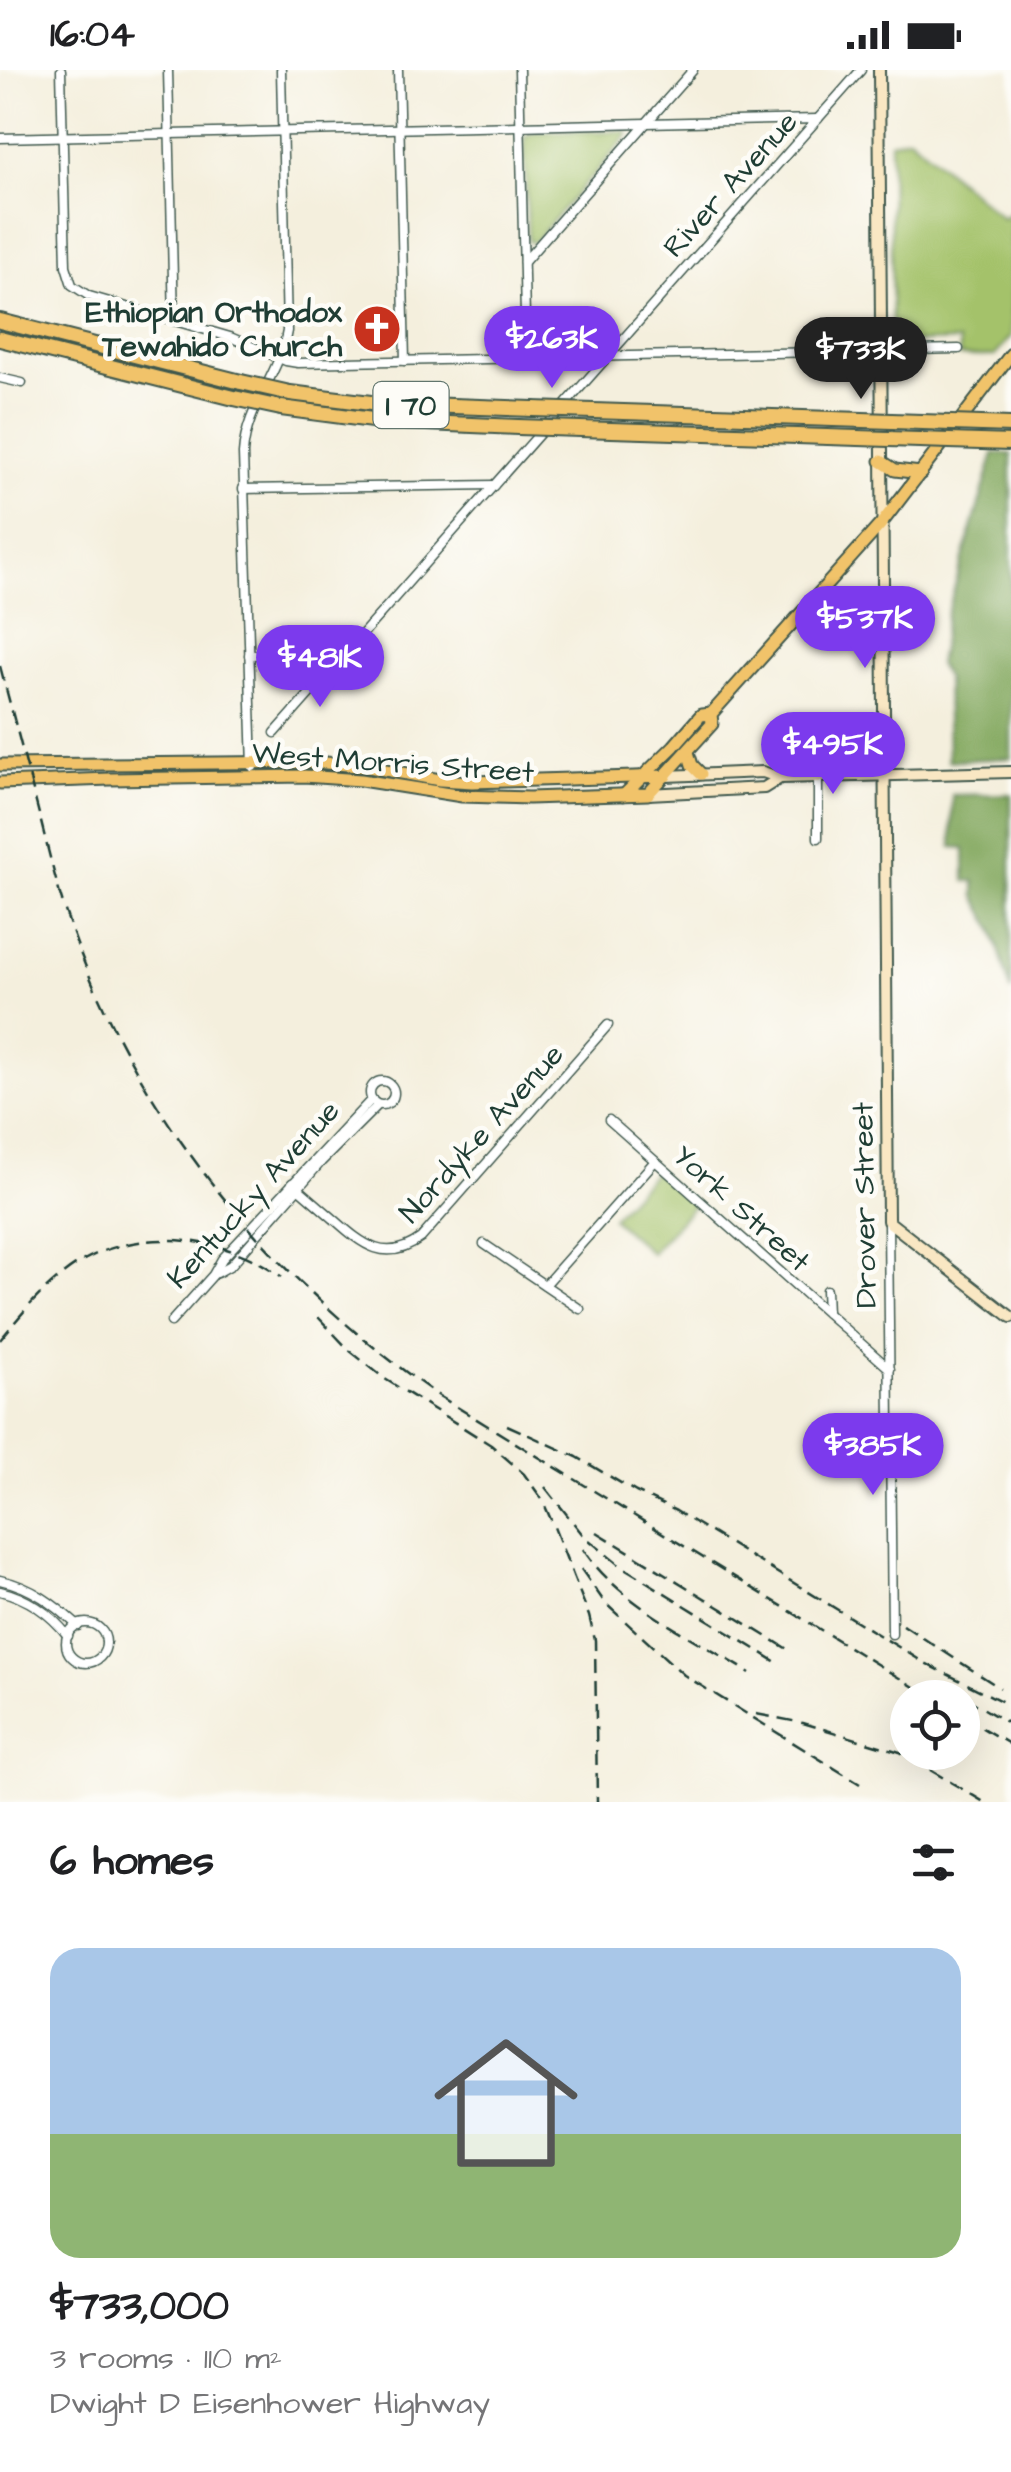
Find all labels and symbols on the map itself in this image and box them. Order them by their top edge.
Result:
street label: River Avenue [654,102,808,267]
place label: Ethiopian Orthodox Tewahido Church [85,292,343,368]
church icon: Ethiopian Orthodox Tewahido Church [351,303,403,355]
pin: $263K [482,306,622,391]
pin: $733K [791,317,931,402]
road number: I 70 [374,382,448,428]
pin: $537K [795,586,935,671]
pin: $481K [250,625,390,710]
pin: $495K [763,712,903,797]
street label: West Morris Street [251,732,535,794]
street label: Nordyke Avenue [390,1035,574,1233]
street label: Kentucky Avenue [158,1091,350,1299]
street label: Drover Street [842,1102,888,1308]
street label: York Street [663,1135,819,1282]
pin: $385K [803,1413,943,1498]

